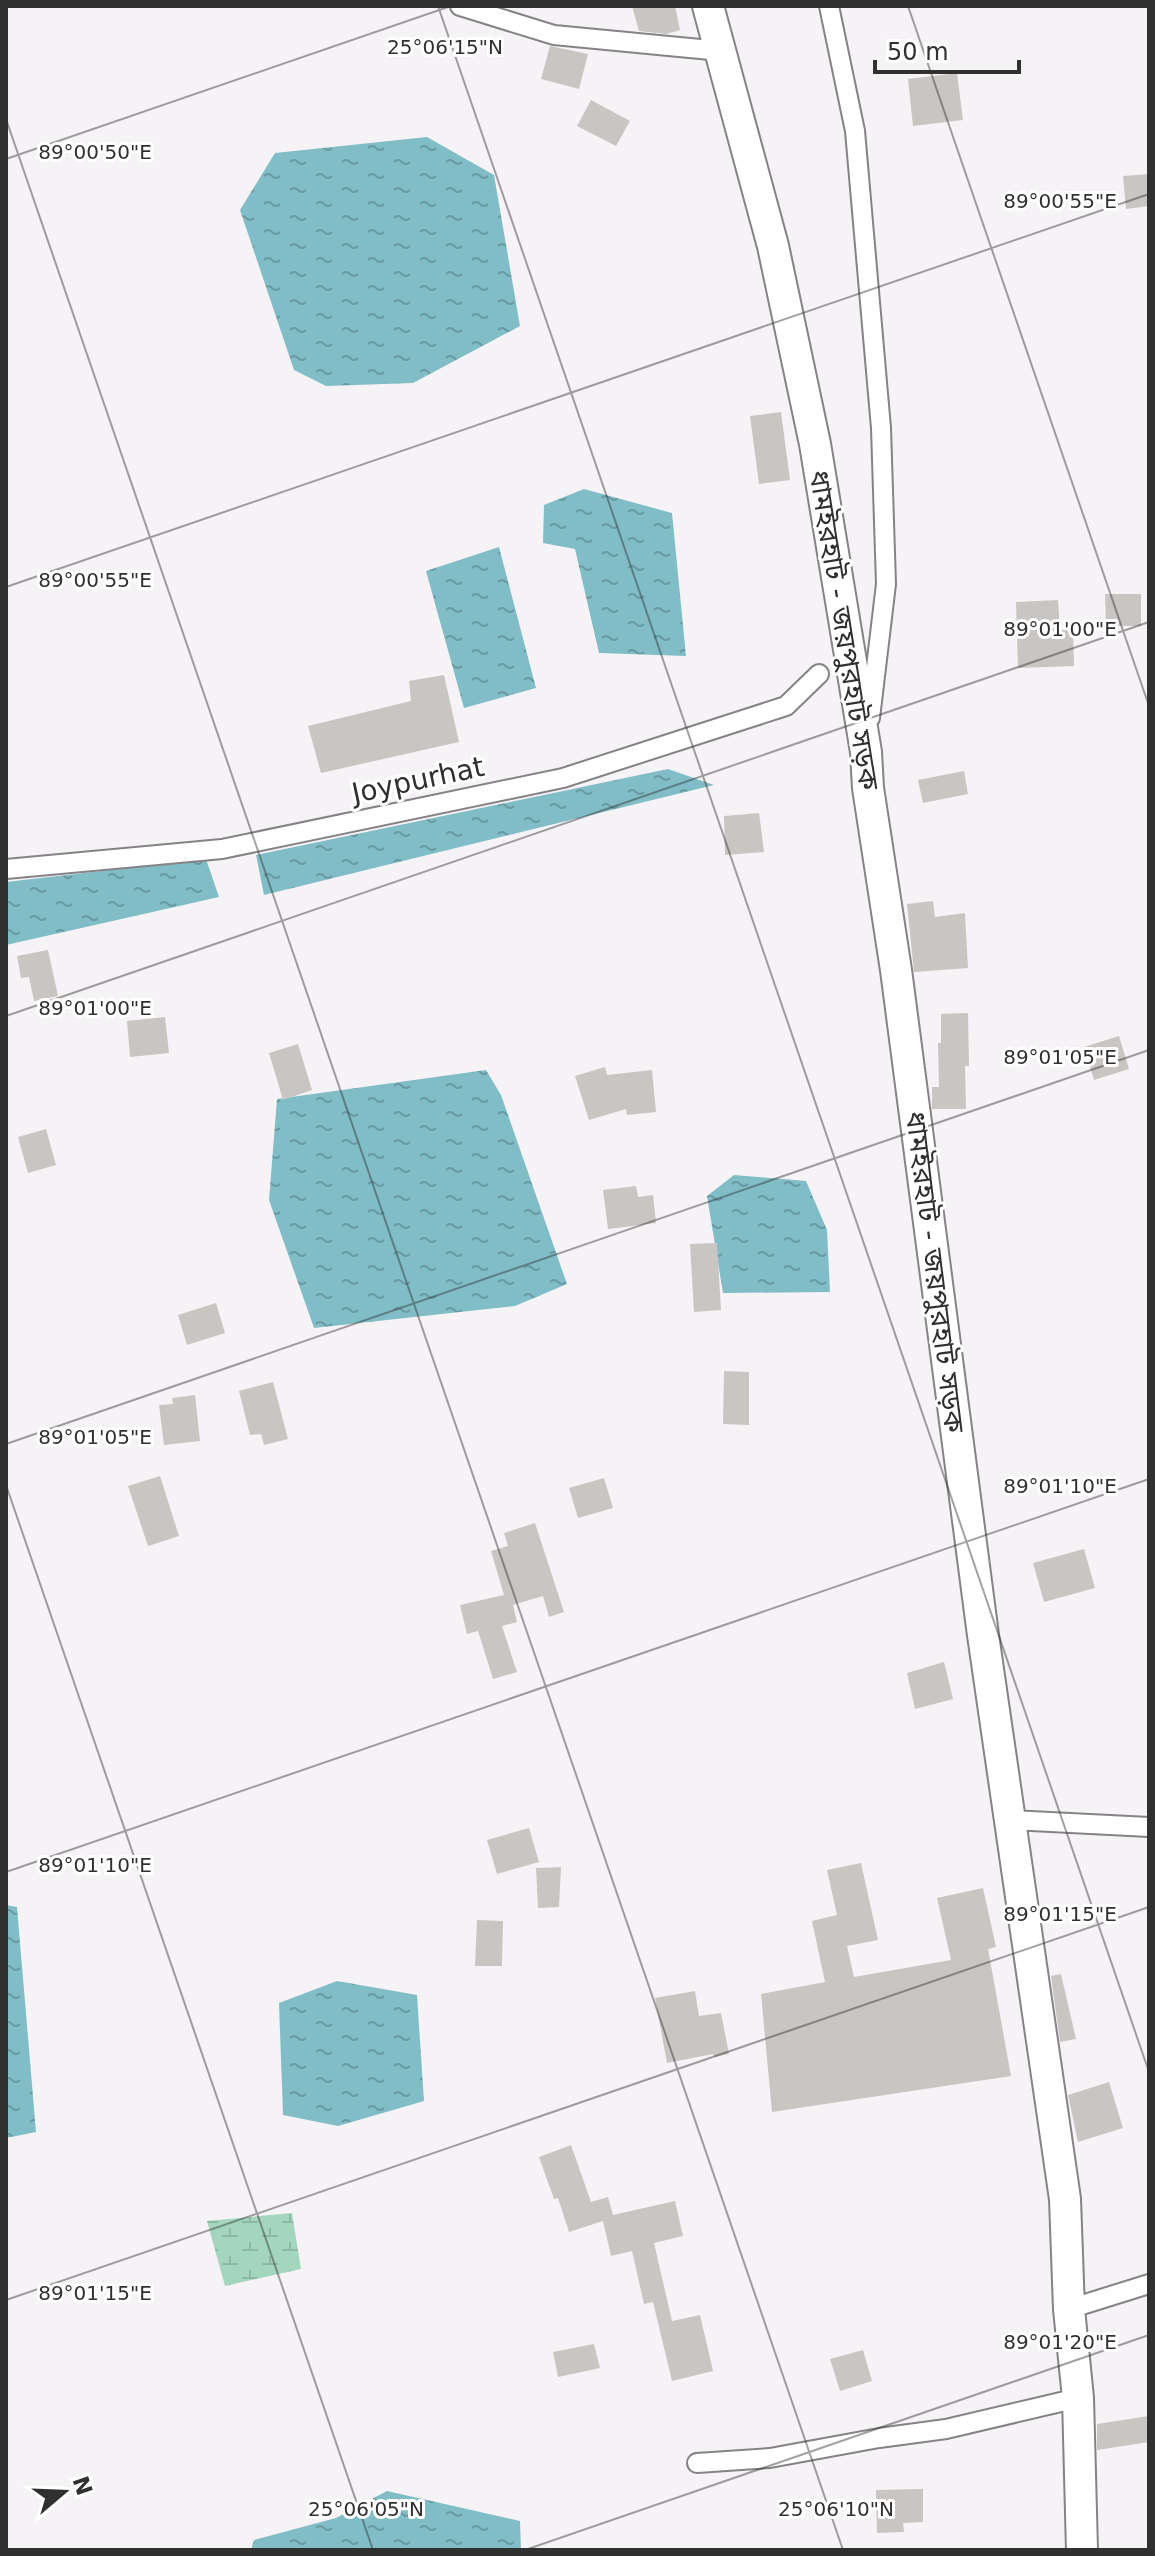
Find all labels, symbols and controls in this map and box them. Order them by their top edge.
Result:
scale bar [875,24,1019,74]
text: 25°06'15"N [387,35,503,59]
text: 50 m [887,38,949,66]
text: 89°00'50"E [38,140,152,164]
text: 89°00'55"E [1003,189,1117,213]
street label: ধামইরহাট - জয়পুরহাট সড়ক [802,468,886,793]
text: 89°00'55"E [38,568,152,592]
text: 89°01'00"E [1003,617,1117,641]
street label: Joypurhat [347,750,487,811]
text: 89°01'00"E [38,996,152,1020]
text: 89°01'05"E [1003,1045,1117,1069]
street label: ধামইরহাট - জয়পুরহাট সড়ক [899,1109,971,1435]
text: 89°01'05"E [38,1425,152,1449]
text: 89°01'10"E [1003,1474,1117,1498]
text: 89°01'10"E [38,1853,152,1877]
text: 89°01'15"E [1003,1902,1117,1926]
text: 89°01'15"E [38,2281,152,2305]
text: 89°01'20"E [1003,2330,1117,2354]
north arrow [24,2452,104,2532]
text: N [68,2473,97,2498]
text: 25°06'05"N [308,2497,424,2521]
text: 25°06'10"N [778,2497,894,2521]

